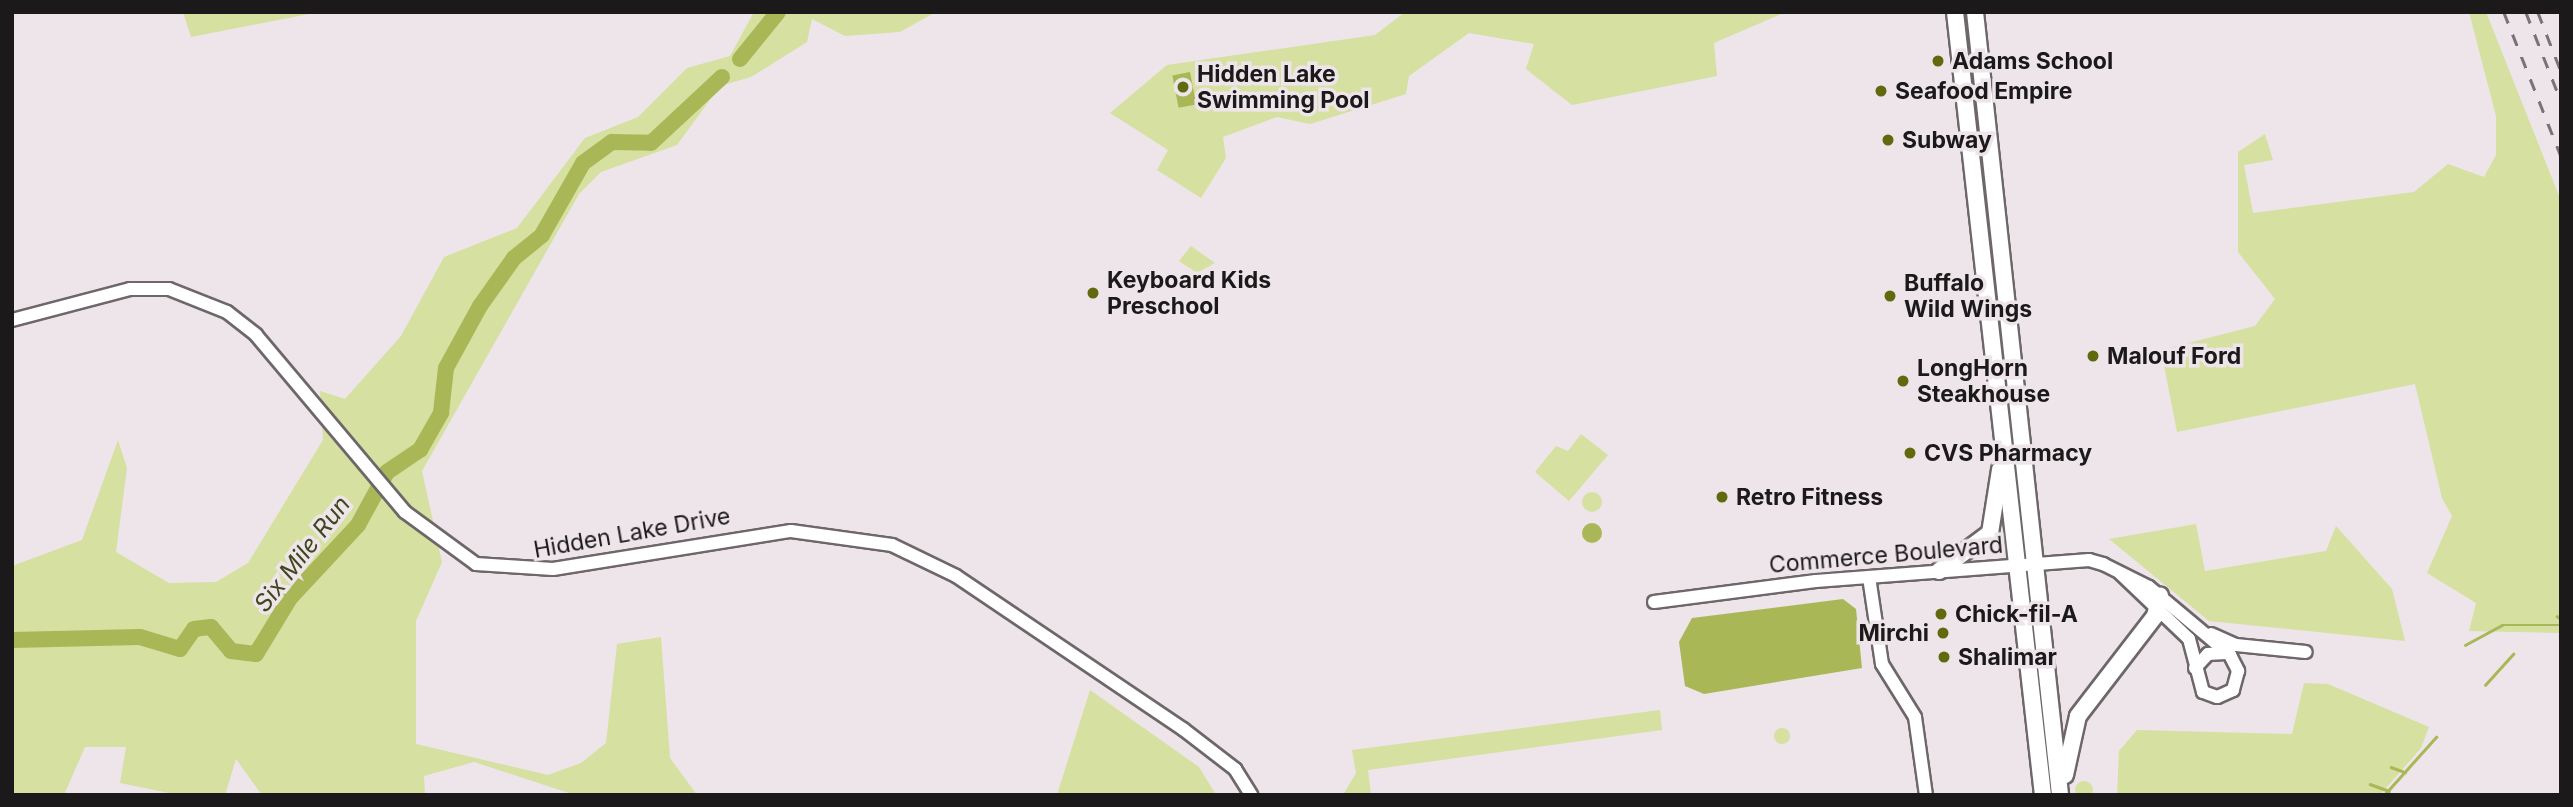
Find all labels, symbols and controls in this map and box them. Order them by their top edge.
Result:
place label: Adams School [1952,47,2113,75]
marker: Adams School [1930,53,1946,69]
place label: Hidden Lake Swimming Pool [1197,60,1370,114]
place label: Seafood Empire [1895,77,2072,105]
marker: Hidden Lake Swimming Pool [1175,79,1191,95]
marker: Seafood Empire [1873,83,1889,99]
place label: Subway [1902,126,1992,154]
marker: Subway [1880,132,1896,148]
place label: Keyboard Kids Preschool [1107,266,1271,320]
place label: Buffalo Wild Wings [1904,269,2032,323]
marker: Keyboard Kids Preschool [1085,285,1101,301]
marker: Buffalo Wild Wings [1882,288,1898,304]
place label: Malouf Ford [2107,342,2241,370]
marker: Malouf Ford [2085,348,2101,364]
place label: LongHorn Steakhouse [1917,354,2050,408]
marker: LongHorn Steakhouse [1895,373,1911,389]
place label: CVS Pharmacy [1924,439,2092,467]
marker: CVS Pharmacy [1902,445,1918,461]
place label: Retro Fitness [1736,483,1883,511]
marker: Retro Fitness [1714,489,1730,505]
water label: Six Mile Run [248,490,356,618]
street label: Hidden Lake Drive [531,502,733,564]
street label: Commerce Boulevard [1768,531,2004,579]
place label: Chick-fil-A [1955,600,2078,628]
marker: Chick-fil-A [1933,606,1949,622]
place label: Mirchi [1858,619,1929,647]
marker: Mirchi [1935,625,1951,641]
place label: Shalimar [1958,643,2057,671]
marker: Shalimar [1936,649,1952,665]

